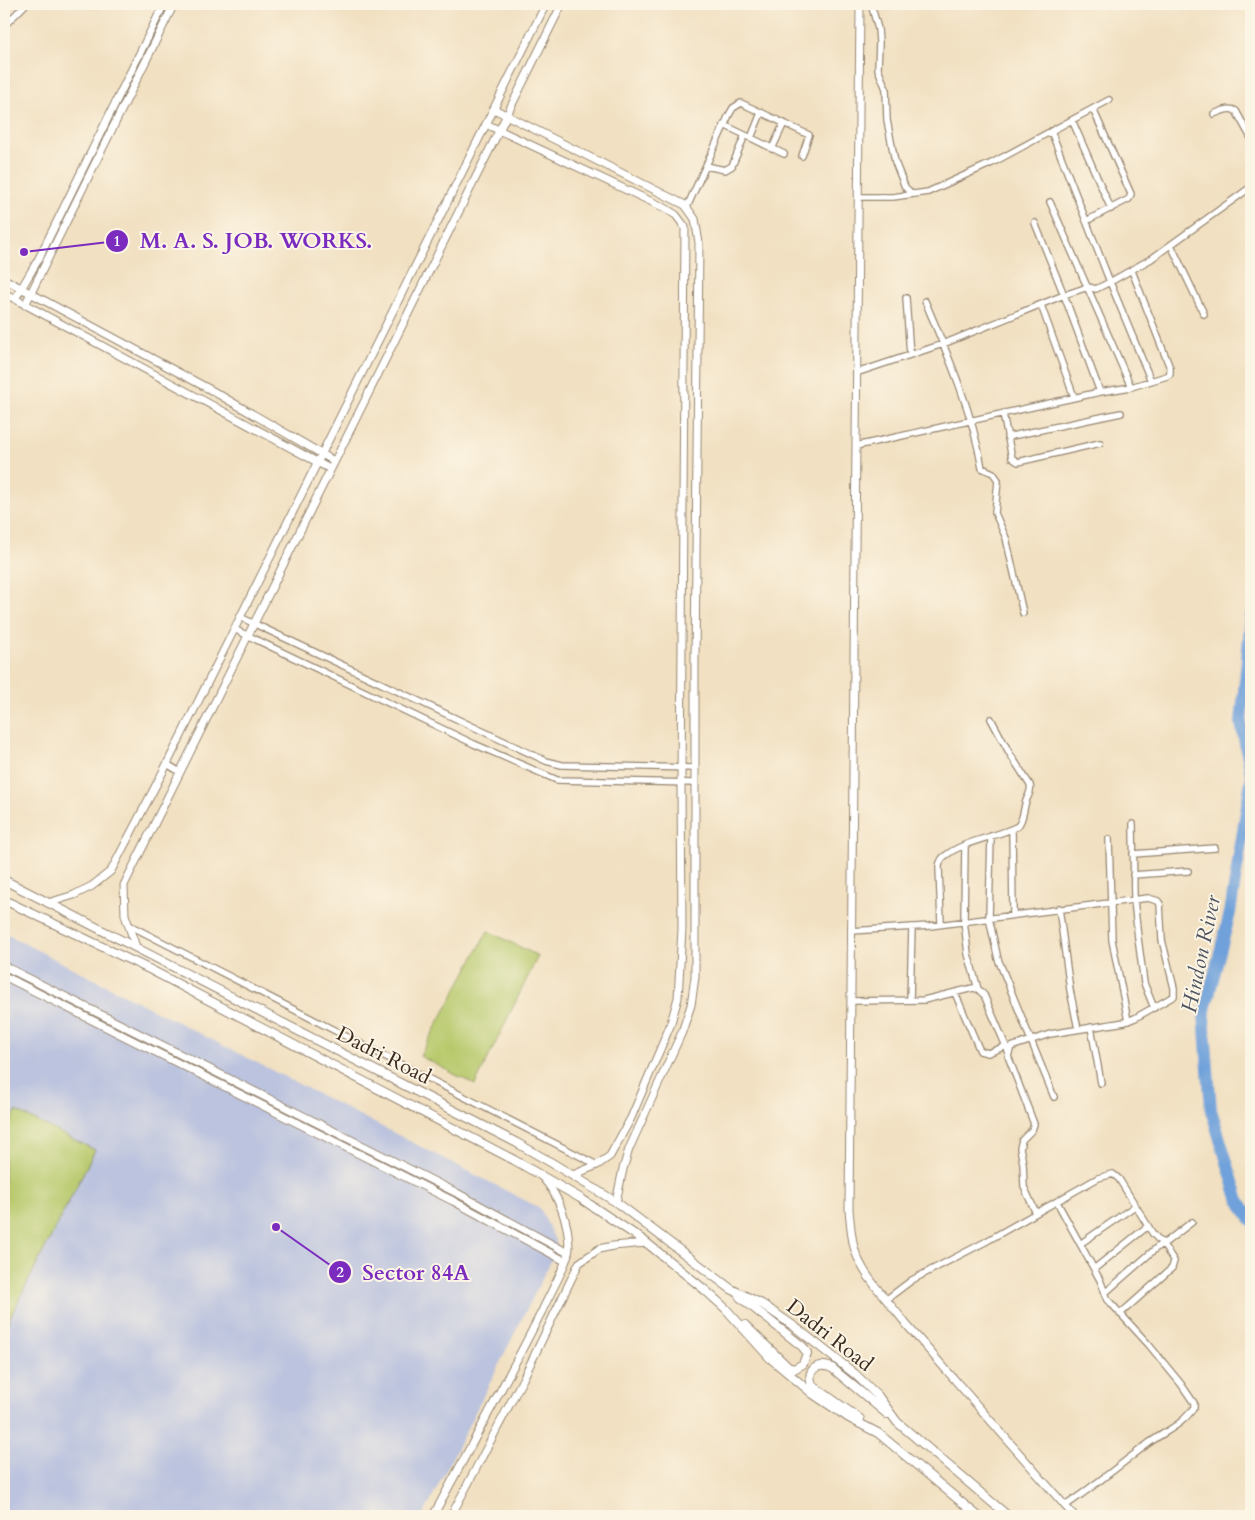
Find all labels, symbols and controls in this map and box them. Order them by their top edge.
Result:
callout: M. A. S. JOB. WORKS. [104,222,382,259]
text: M. A. S. JOB. WORKS. [140,226,372,256]
text: 1 [113,231,121,251]
water label: Hindon River [1174,892,1228,1016]
street label: Dadri Road [331,1019,436,1092]
callout: Sector 84A [328,1253,480,1290]
text: Sector 84A [362,1258,470,1288]
text: 2 [336,1262,344,1282]
street label: Dadri Road [780,1292,879,1378]

